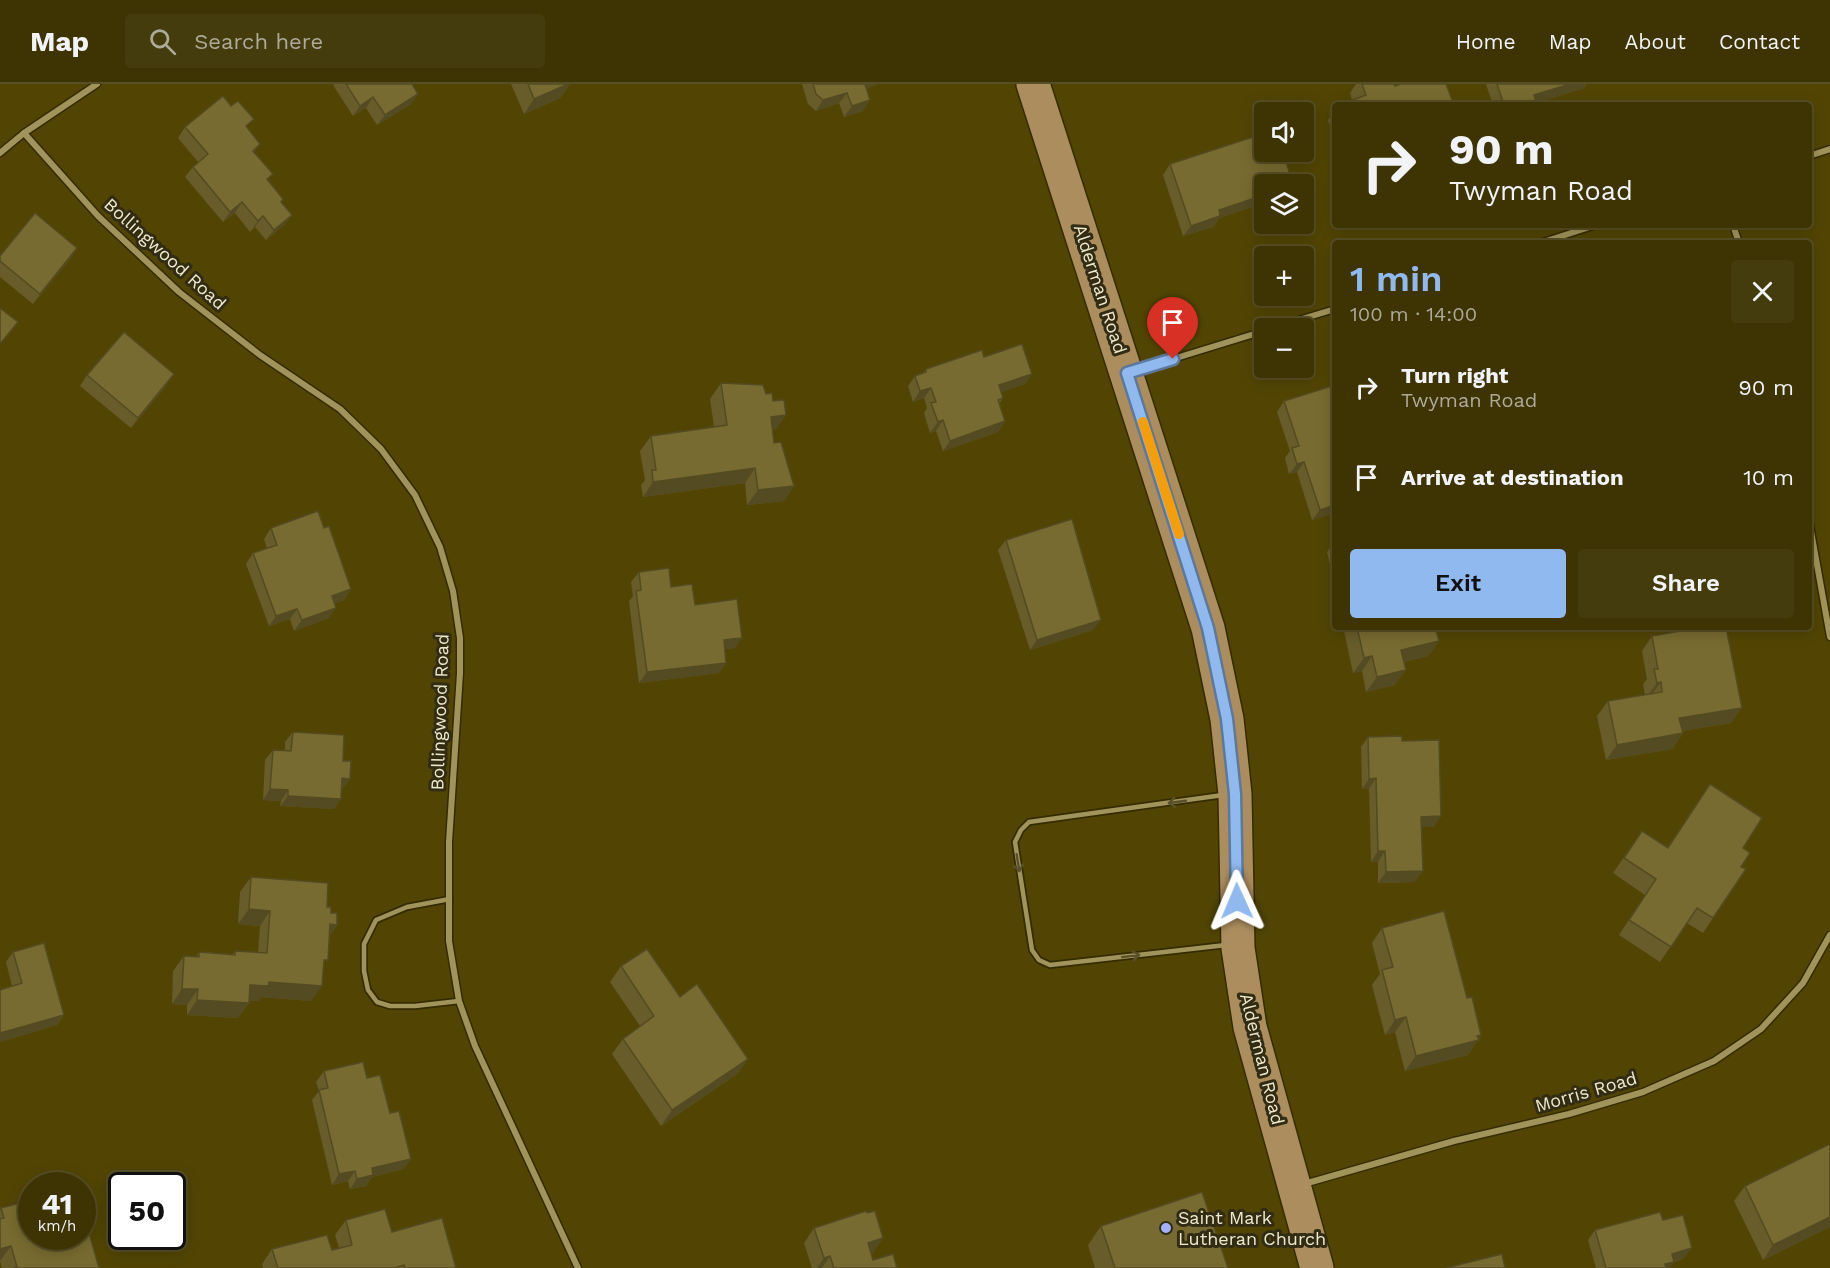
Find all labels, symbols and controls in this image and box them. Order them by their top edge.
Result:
search box [125,14,545,68]
text: Map [30,25,89,58]
icon: search [146,25,179,58]
text: Search here [194,29,323,54]
text: Home [1456,29,1516,54]
text: Map [1549,29,1592,54]
text: About [1625,29,1686,54]
text: Contact [1719,29,1800,54]
map controls [1254,102,1314,378]
button: sound [1254,102,1314,162]
text: 90 m [1449,125,1553,174]
icon: right [1350,126,1428,204]
button: layers [1254,174,1314,234]
text: Twyman Road [1449,175,1633,207]
street label: Bollingwood Road [100,193,231,314]
street label: Alderman Road [1070,221,1131,356]
button: + [1254,246,1314,306]
text: 1 min [1350,258,1442,300]
button: close [1731,260,1794,323]
pin [1147,297,1198,359]
text: 100 m · 14:00 [1350,302,1477,326]
icon: arrive [1156,306,1189,339]
button: − [1254,318,1314,378]
text: Turn right [1401,363,1508,388]
icon: right [1350,371,1383,404]
text: 90 m [1738,375,1794,400]
text: Twyman Road [1401,388,1537,412]
icon: arrive [1350,461,1383,494]
text: Arrive at destination [1401,465,1624,490]
text: 10 m [1743,465,1794,490]
button: Exit [1350,549,1566,618]
button: Share [1578,549,1794,618]
street label: Bollingwood Road [426,633,453,791]
one-way arrow [1167,797,1187,808]
one-way arrow [1013,852,1024,872]
position arrow [1205,869,1269,933]
one-way arrow [1121,950,1141,961]
street label: Alderman Road [1236,991,1289,1127]
street label: Morris Road [1532,1067,1639,1116]
speed limit sign: 50 [108,1172,186,1250]
text: 41 [41,1186,73,1221]
place label: Saint Mark Lutheran Church [1178,1207,1326,1249]
text: km/h [38,1217,76,1235]
marker: Saint Mark Lutheran Church [1159,1221,1173,1235]

